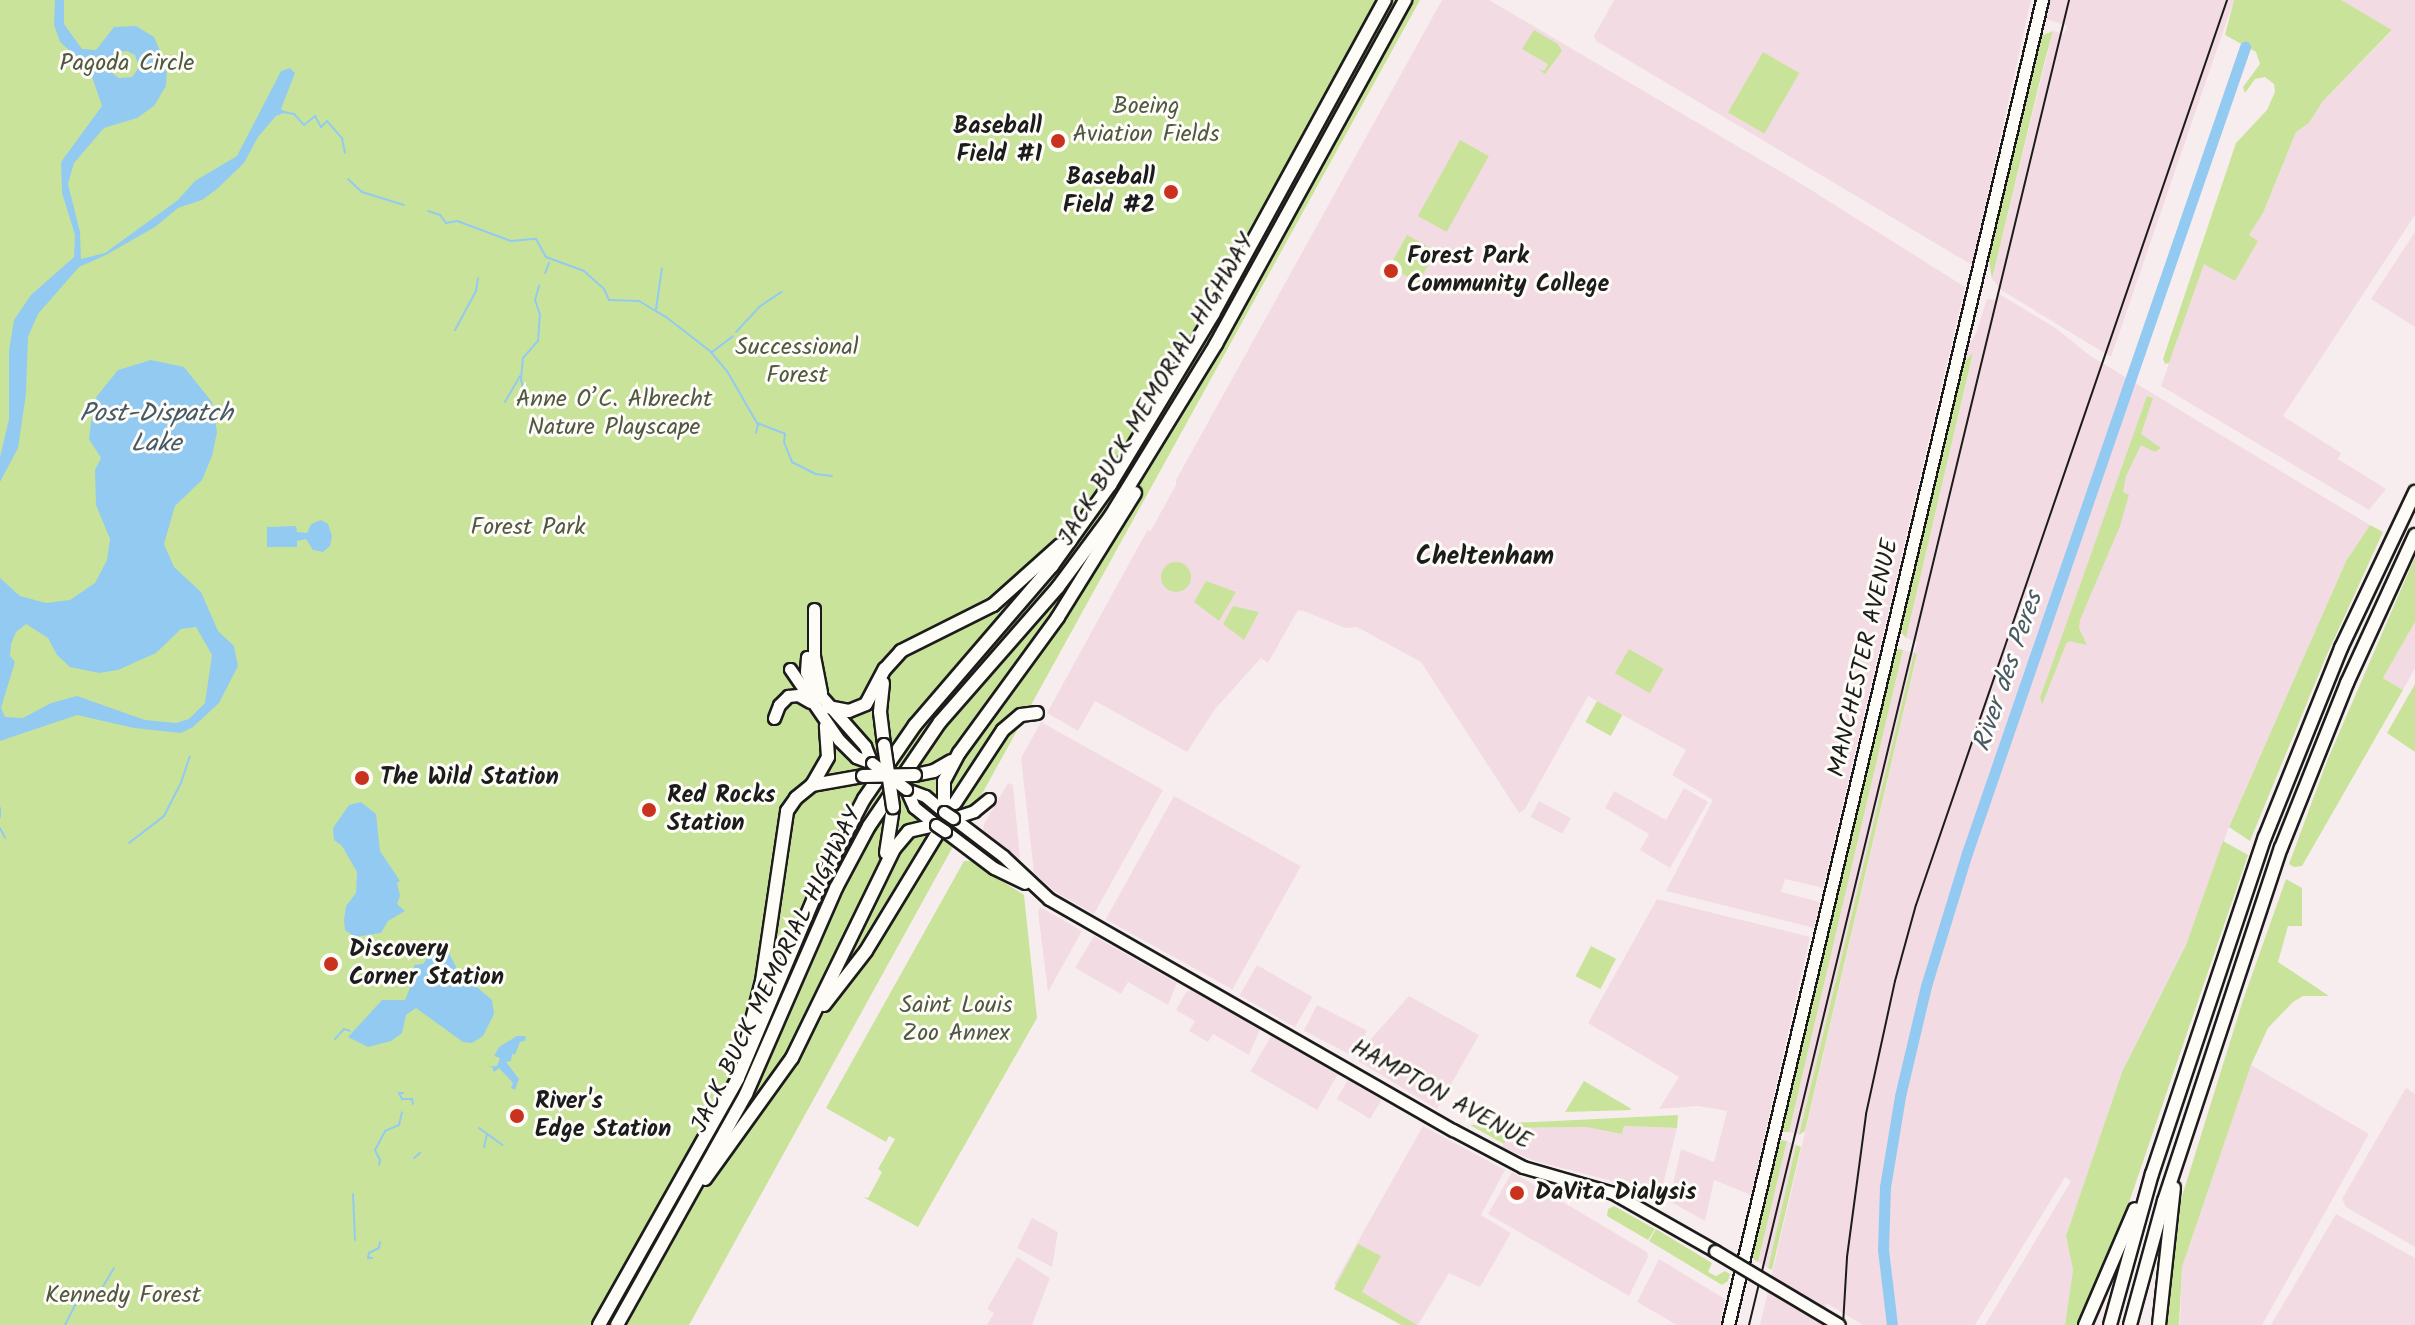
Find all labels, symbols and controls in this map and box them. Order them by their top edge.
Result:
park label: Pagoda Circle [60,50,194,78]
park label: Boeing Aviation Fields [1072,93,1220,149]
place label: Baseball Field #1 [953,113,1042,169]
marker: Baseball Field #1 [1049,132,1067,150]
place label: Baseball Field #2 [1063,164,1155,220]
marker: Baseball Field #2 [1162,183,1180,201]
street label: JACK BUCK MEMORIAL HIGHWAY [1052,229,1262,551]
place label: Forest Park Community College [1407,243,1609,299]
marker: Forest Park Community College [1382,262,1400,280]
park label: Successional Forest [735,334,859,390]
park label: Anne O’C. Albrecht Nature Playscape [516,386,712,442]
water label: Post-Dispatch Lake [79,399,233,460]
park label: Forest Park [471,514,585,542]
street label: MANCHESTER AVENUE [1823,536,1905,780]
district label: Cheltenham [1416,542,1554,574]
water label: River des Peres [1967,588,2051,756]
place label: The Wild Station [380,764,559,792]
marker: The Wild Station [351,767,373,789]
place label: Red Rocks Station [667,782,775,838]
marker: Red Rocks Station [638,799,660,821]
street label: JACK BUCK MEMORIAL HIGHWAY [685,803,869,1137]
place label: Discovery Corner Station [349,936,504,992]
marker: Discovery Corner Station [320,953,342,975]
park label: Saint Louis Zoo Annex [900,992,1012,1048]
street label: HAMPTON AVENUE [1346,1033,1536,1157]
place label: River's Edge Station [535,1088,671,1144]
marker: River's Edge Station [506,1105,528,1127]
place label: DaVita Dialysis [1535,1179,1697,1207]
marker: DaVita Dialysis [1506,1182,1528,1204]
park label: Kennedy Forest [45,1282,201,1310]

